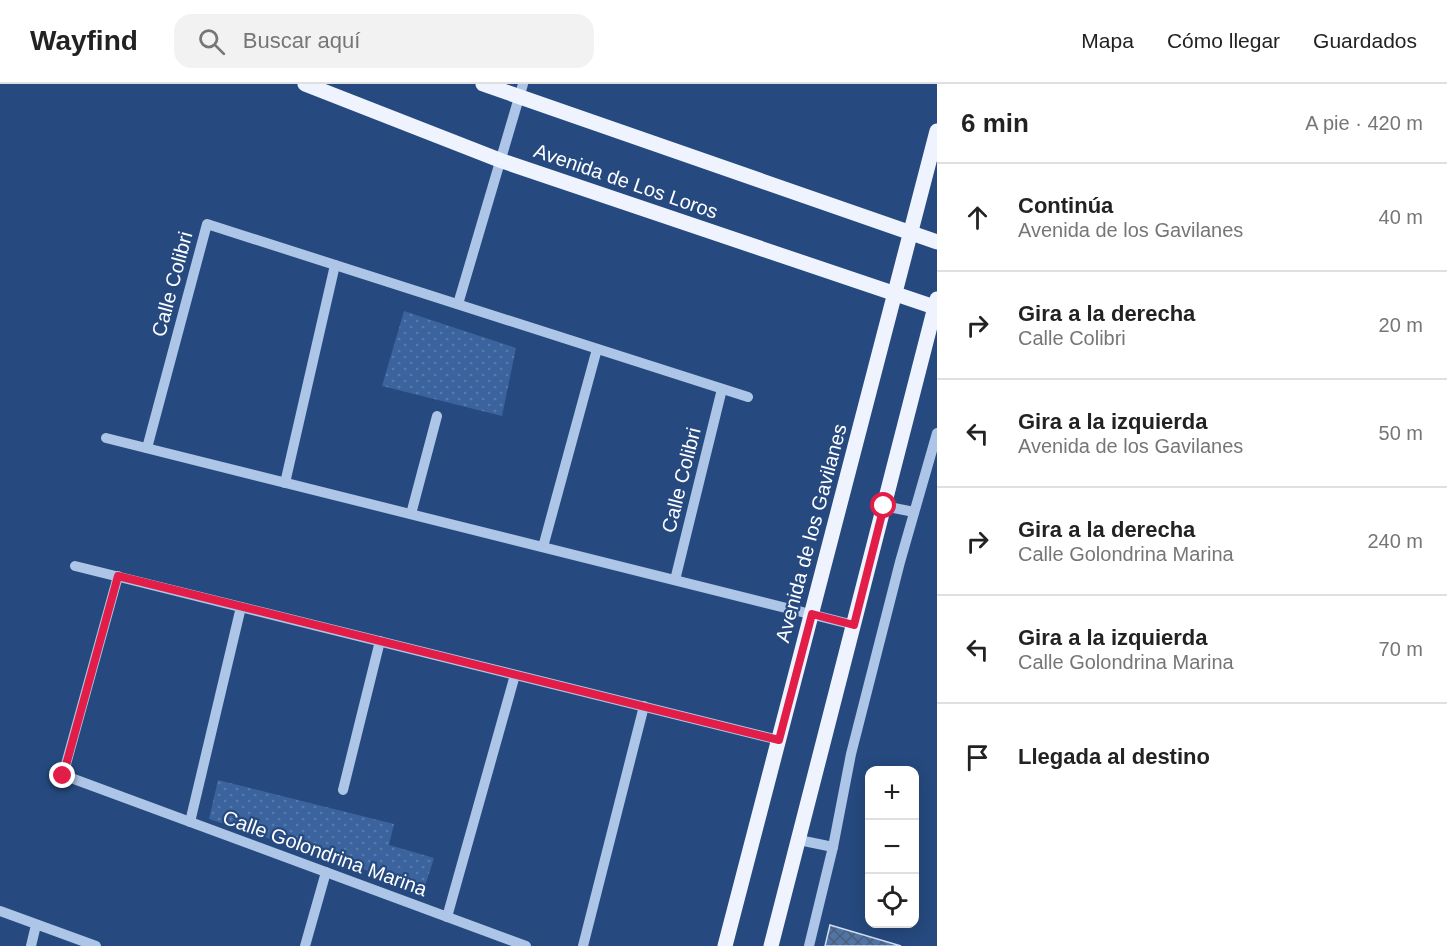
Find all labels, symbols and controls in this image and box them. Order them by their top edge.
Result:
search box [174,14,594,68]
text: Wayfind [30,25,138,56]
icon: search [195,25,228,58]
text: Buscar aquí [243,28,360,53]
text: Mapa [1081,29,1134,52]
text: Cómo llegar [1167,29,1280,52]
text: Guardados [1313,29,1417,52]
text: 6 min [961,108,1029,138]
text: A pie · 420 m [1305,112,1423,134]
street label: Avenida de Los Loros [531,139,721,223]
text: Continúa [1018,193,1113,218]
icon: ahead [961,201,994,234]
text: 40 m [1379,206,1423,228]
text: Avenida de los Gavilanes [1018,219,1243,241]
street label: Calle Colibri [147,229,197,339]
text: Gira a la derecha [1018,301,1195,326]
icon: right [961,309,994,342]
text: 20 m [1379,314,1423,336]
text: Calle Colibri [1018,327,1126,349]
text: Gira a la izquierda [1018,409,1208,434]
icon: left [961,417,994,450]
street label: Avenida de los Gavilanes [771,421,851,645]
text: 50 m [1379,422,1423,444]
street label: Calle Colibri [657,425,705,535]
text: Avenida de los Gavilanes [1018,435,1243,457]
route start [870,492,896,518]
text: Gira a la derecha [1018,517,1195,542]
icon: right [961,525,994,558]
text: 240 m [1367,530,1423,552]
text: Calle Golondrina Marina [1018,543,1234,565]
text: Gira a la izquierda [1018,625,1208,650]
icon: left [961,633,994,666]
text: 70 m [1379,638,1423,660]
text: Calle Golondrina Marina [1018,651,1234,673]
icon: arrive [961,741,994,774]
text: Llegada al destino [1018,744,1210,769]
route end [49,762,75,788]
map controls [865,766,919,928]
button: + [865,766,919,820]
street label: Calle Golondrina Marina [220,806,431,901]
button: − [865,820,919,874]
button: locate [865,874,919,928]

